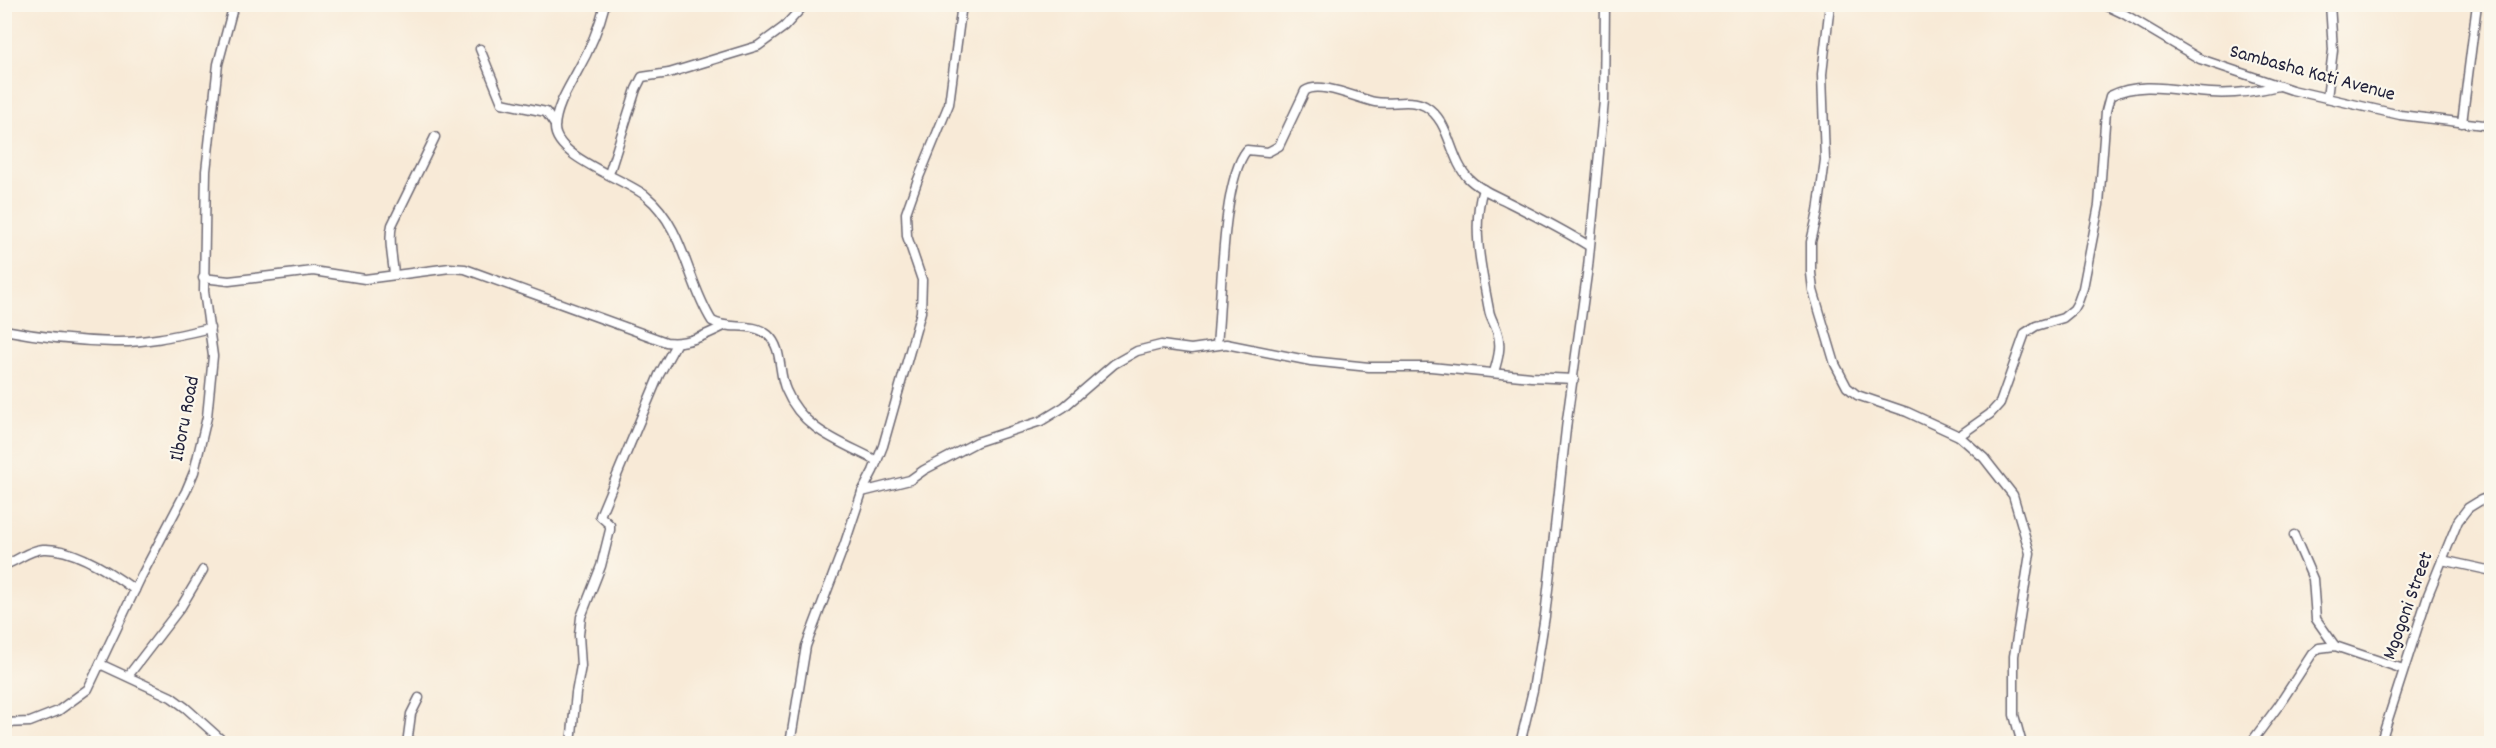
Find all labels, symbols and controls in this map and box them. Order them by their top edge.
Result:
street label: Sambasha Kati Avenue [2226,38,2398,110]
street label: Ilboru Road [164,374,208,464]
street label: Mgogoni Street [2376,548,2442,664]

